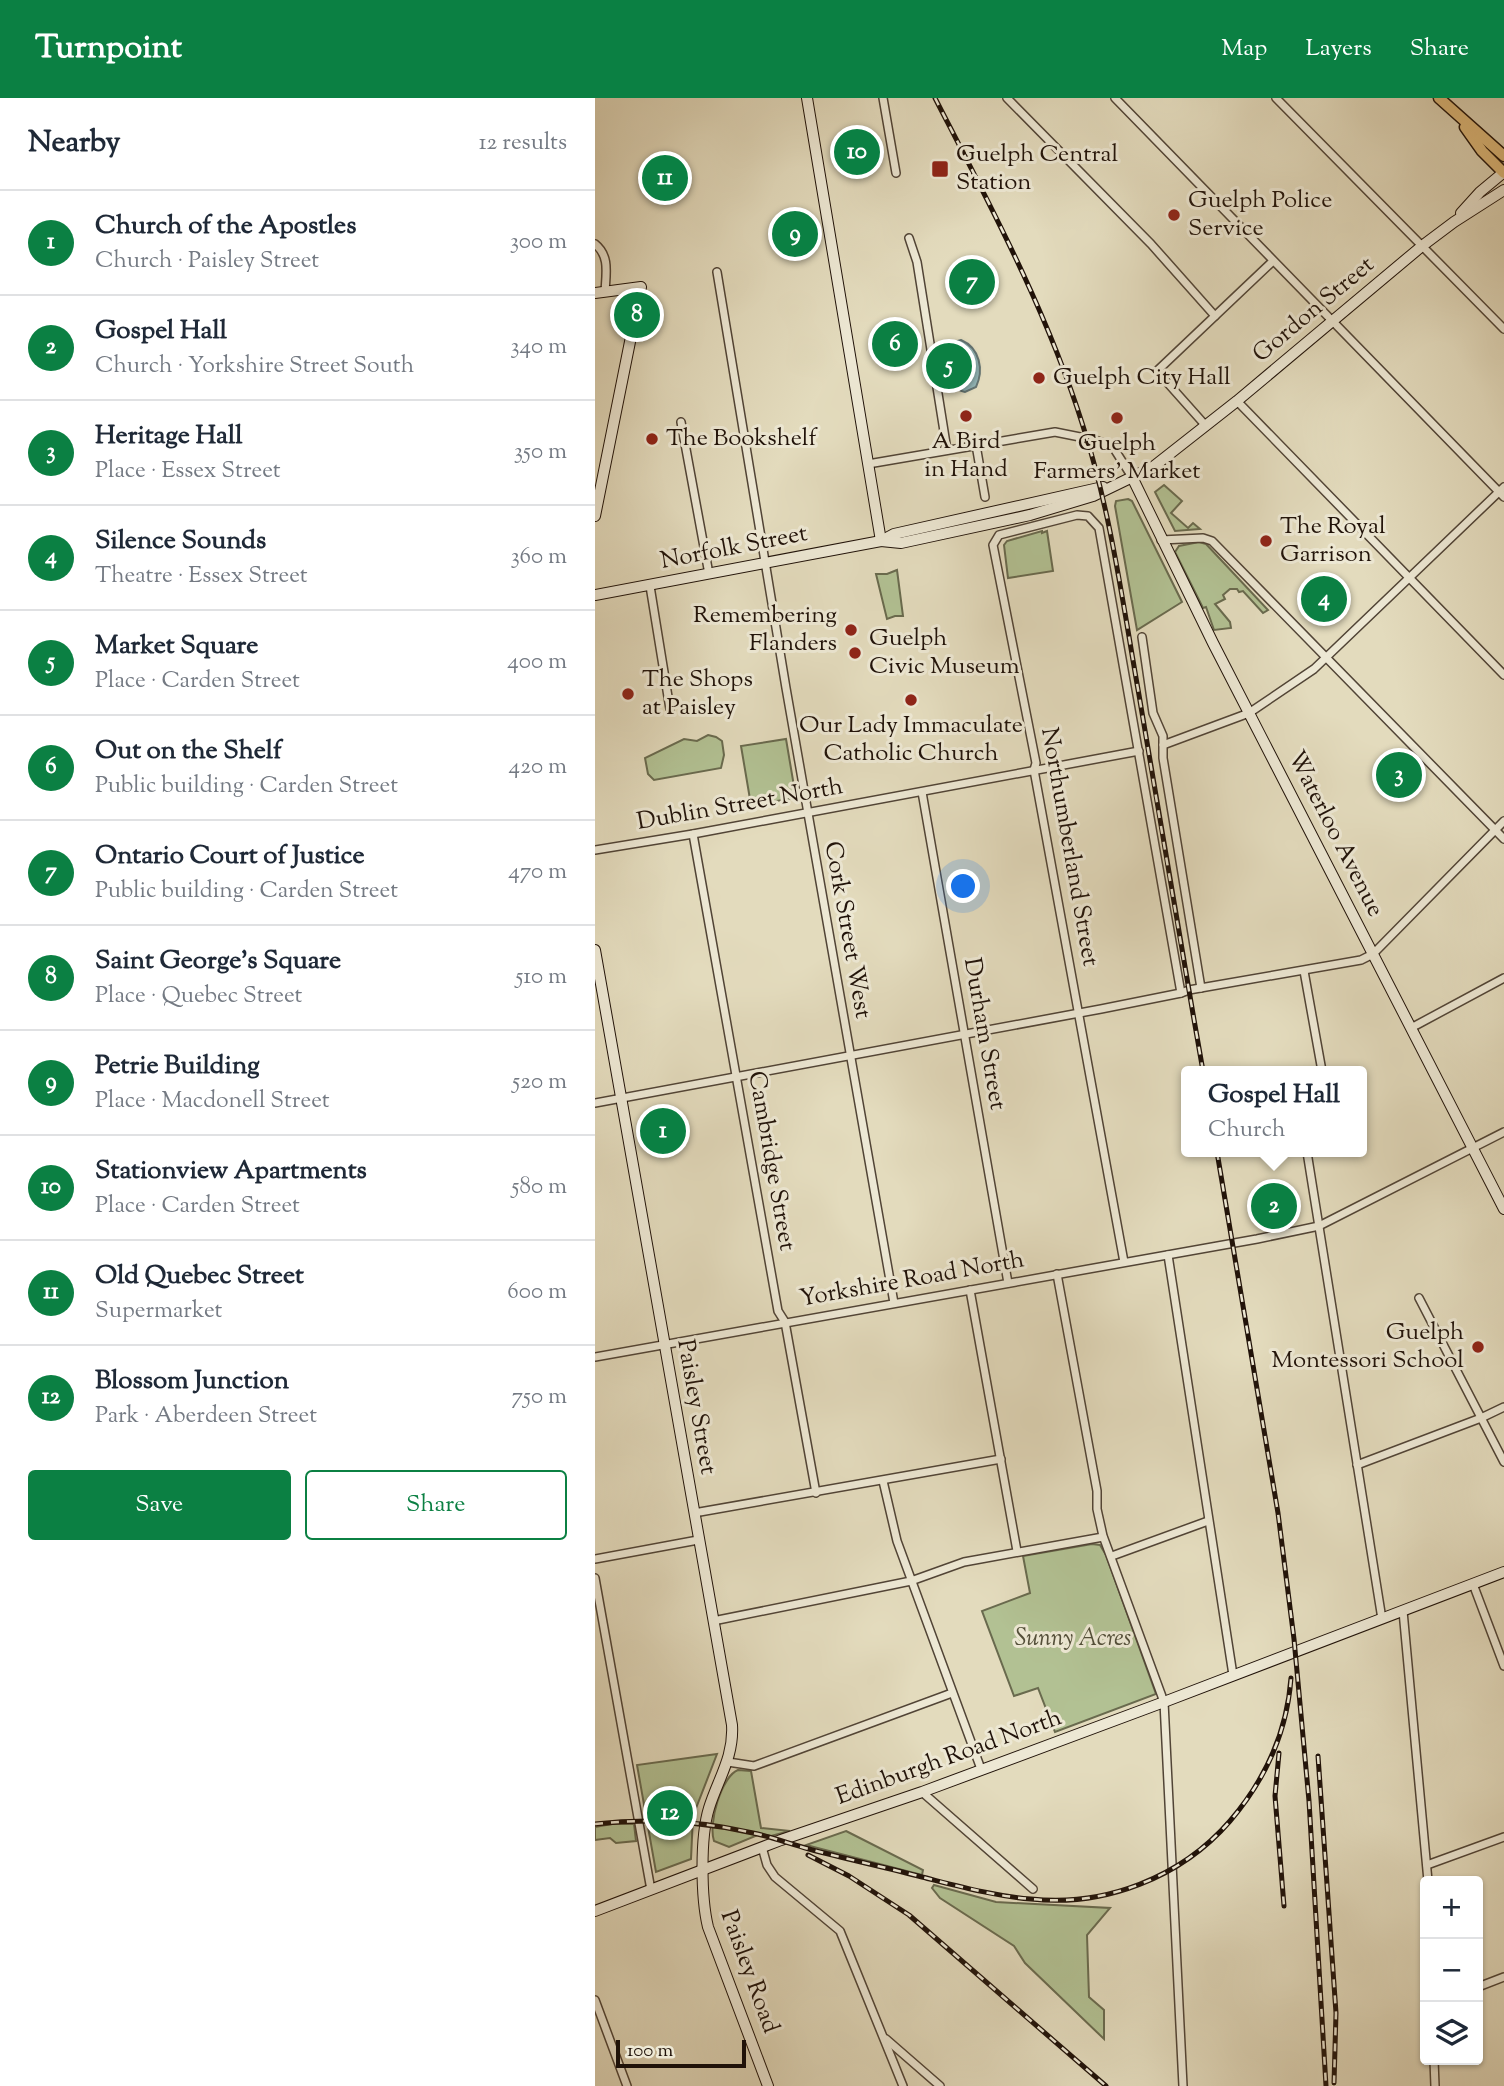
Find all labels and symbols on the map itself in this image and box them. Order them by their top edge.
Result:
pin: 10 [834,126,880,178]
place label: Guelph Central Station [956,138,1118,200]
pin: 11 [642,152,688,204]
marker: Guelph Central Station [930,159,950,179]
place label: Guelph Police Service [1188,184,1332,246]
marker: Guelph Police Service [1166,207,1182,223]
pin: 9 [772,208,818,260]
street label: Gordon Street [1246,249,1382,371]
pin: 7 [949,256,995,308]
pin: 8 [614,289,660,341]
pin: 6 [872,318,918,370]
pin: 5 [926,340,972,392]
place label: Guelph City Hall [1053,361,1231,395]
marker: Guelph City Hall [1031,370,1047,386]
marker: A Bird in Hand [958,408,974,424]
marker: Guelph Farmers' Market [1109,410,1125,426]
place label: The Bookshelf [666,422,818,456]
place label: A Bird in Hand [924,425,1008,487]
place label: Guelph Farmers' Market [1034,427,1200,489]
marker: The Bookshelf [644,431,660,447]
place label: The Royal Garrison [1280,510,1386,572]
street label: Norfolk Street [658,517,810,579]
marker: The Royal Garrison [1258,533,1274,549]
pin: 4 [1301,573,1347,625]
place label: Remembering Flanders [693,599,837,661]
marker: Remembering Flanders [843,622,859,638]
place label: Guelph Civic Museum [869,622,1020,684]
marker: Guelph Civic Museum [847,645,863,661]
place label: The Shops at Paisley [642,663,753,725]
marker: The Shops at Paisley [620,686,636,702]
marker: Our Lady Immaculate Catholic Church [903,692,919,708]
place label: Our Lady Immaculate Catholic Church [799,709,1023,771]
street label: Northumberland Street [1031,725,1107,969]
street label: Waterloo Avenue [1278,745,1392,923]
pin: 3 [1376,749,1422,801]
street label: Dublin Street North [634,770,846,840]
street label: Cork Street West [815,839,879,1021]
your location [946,869,980,903]
street label: Durham Street [954,955,1014,1113]
street label: Cambridge Street [738,1069,804,1253]
pin: 1 [640,1105,686,1157]
pin: 2 [1251,1180,1297,1232]
street label: Yorkshire Road North [797,1243,1027,1317]
place label: Guelph Montessori School [1271,1316,1464,1378]
street label: Paisley Street [667,1337,725,1477]
marker: Guelph Montessori School [1470,1339,1486,1355]
park label: Sunny Acres [1015,1622,1131,1656]
street label: Edinburgh Road North [831,1701,1067,1815]
pin: 12 [647,1787,693,1839]
street label: Paisley Road [711,1906,787,2039]
scale bar [616,2037,745,2069]

